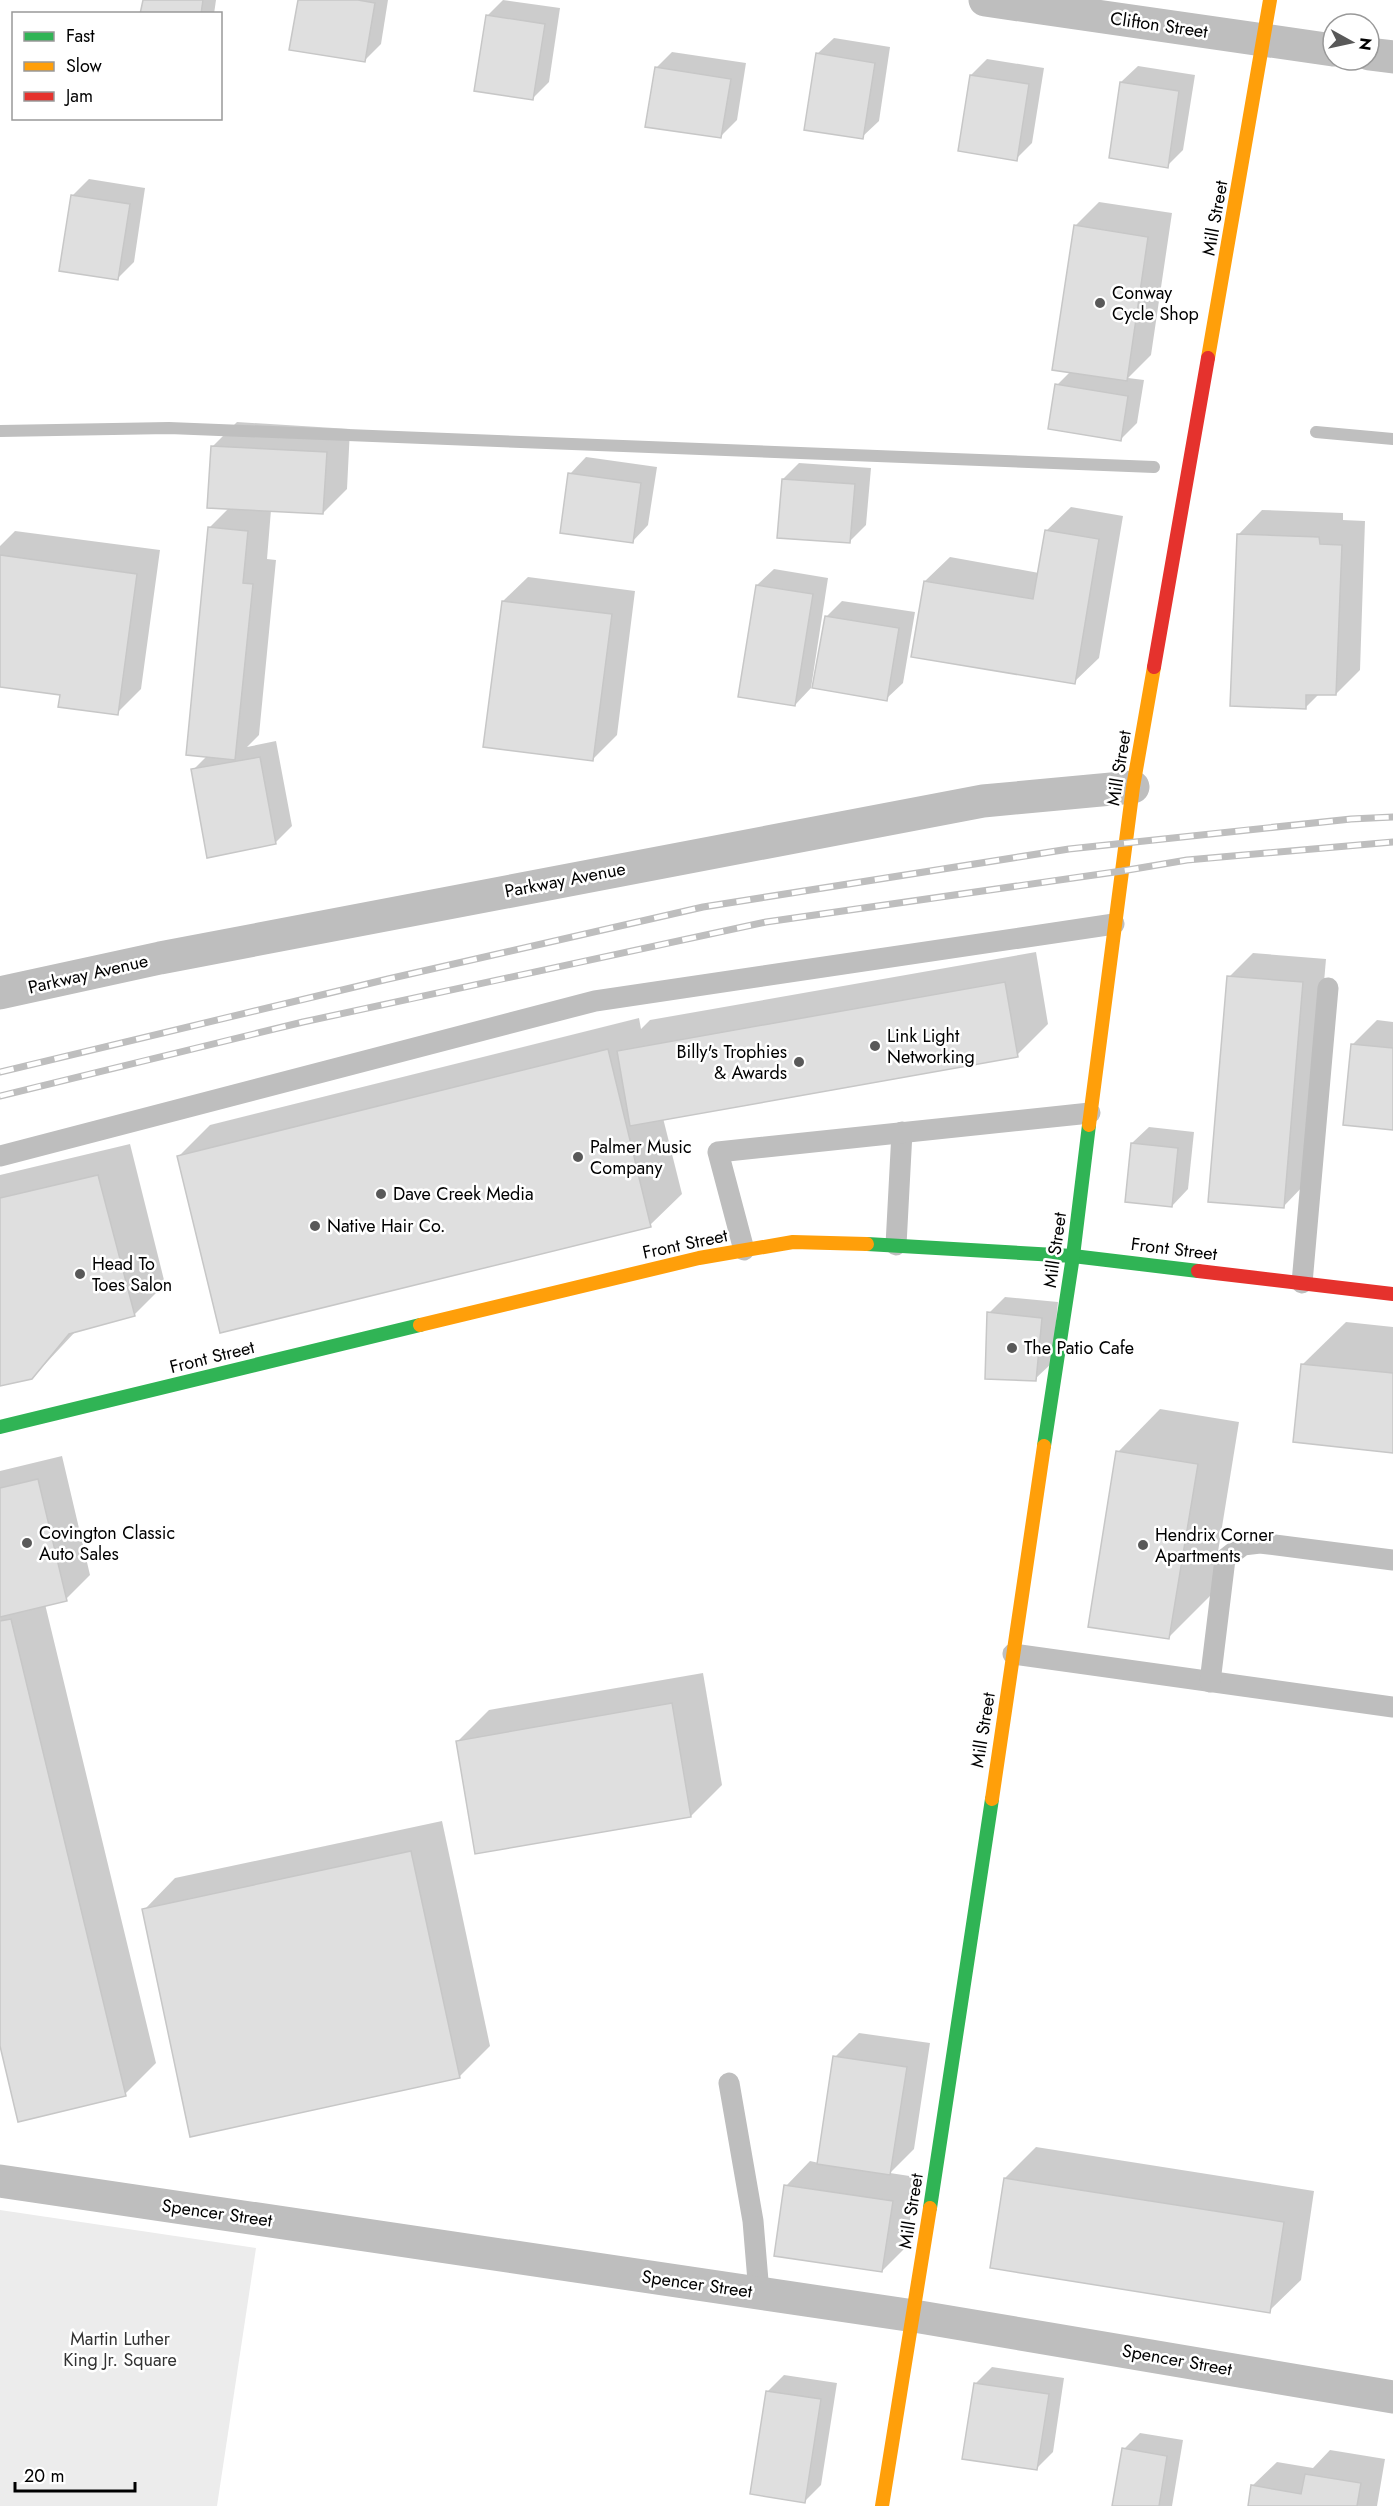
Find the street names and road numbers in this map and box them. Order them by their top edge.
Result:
street label: Clifton Street [1109,5,1210,45]
street label: Mill Street [1196,178,1235,258]
street label: Mill Street [1100,728,1138,808]
street label: Parkway Avenue [502,856,628,904]
street label: Parkway Avenue [25,948,151,1000]
street label: Mill Street [1037,1210,1073,1289]
street label: Front Street [640,1222,731,1266]
street label: Front Street [1129,1231,1219,1267]
street label: Front Street [167,1334,258,1380]
street label: Mill Street [964,1690,1002,1770]
street label: Mill Street [892,2171,930,2251]
street label: Spencer Street [160,2192,275,2234]
street label: Spencer Street [640,2263,755,2305]
street label: Spencer Street [1120,2338,1235,2383]

